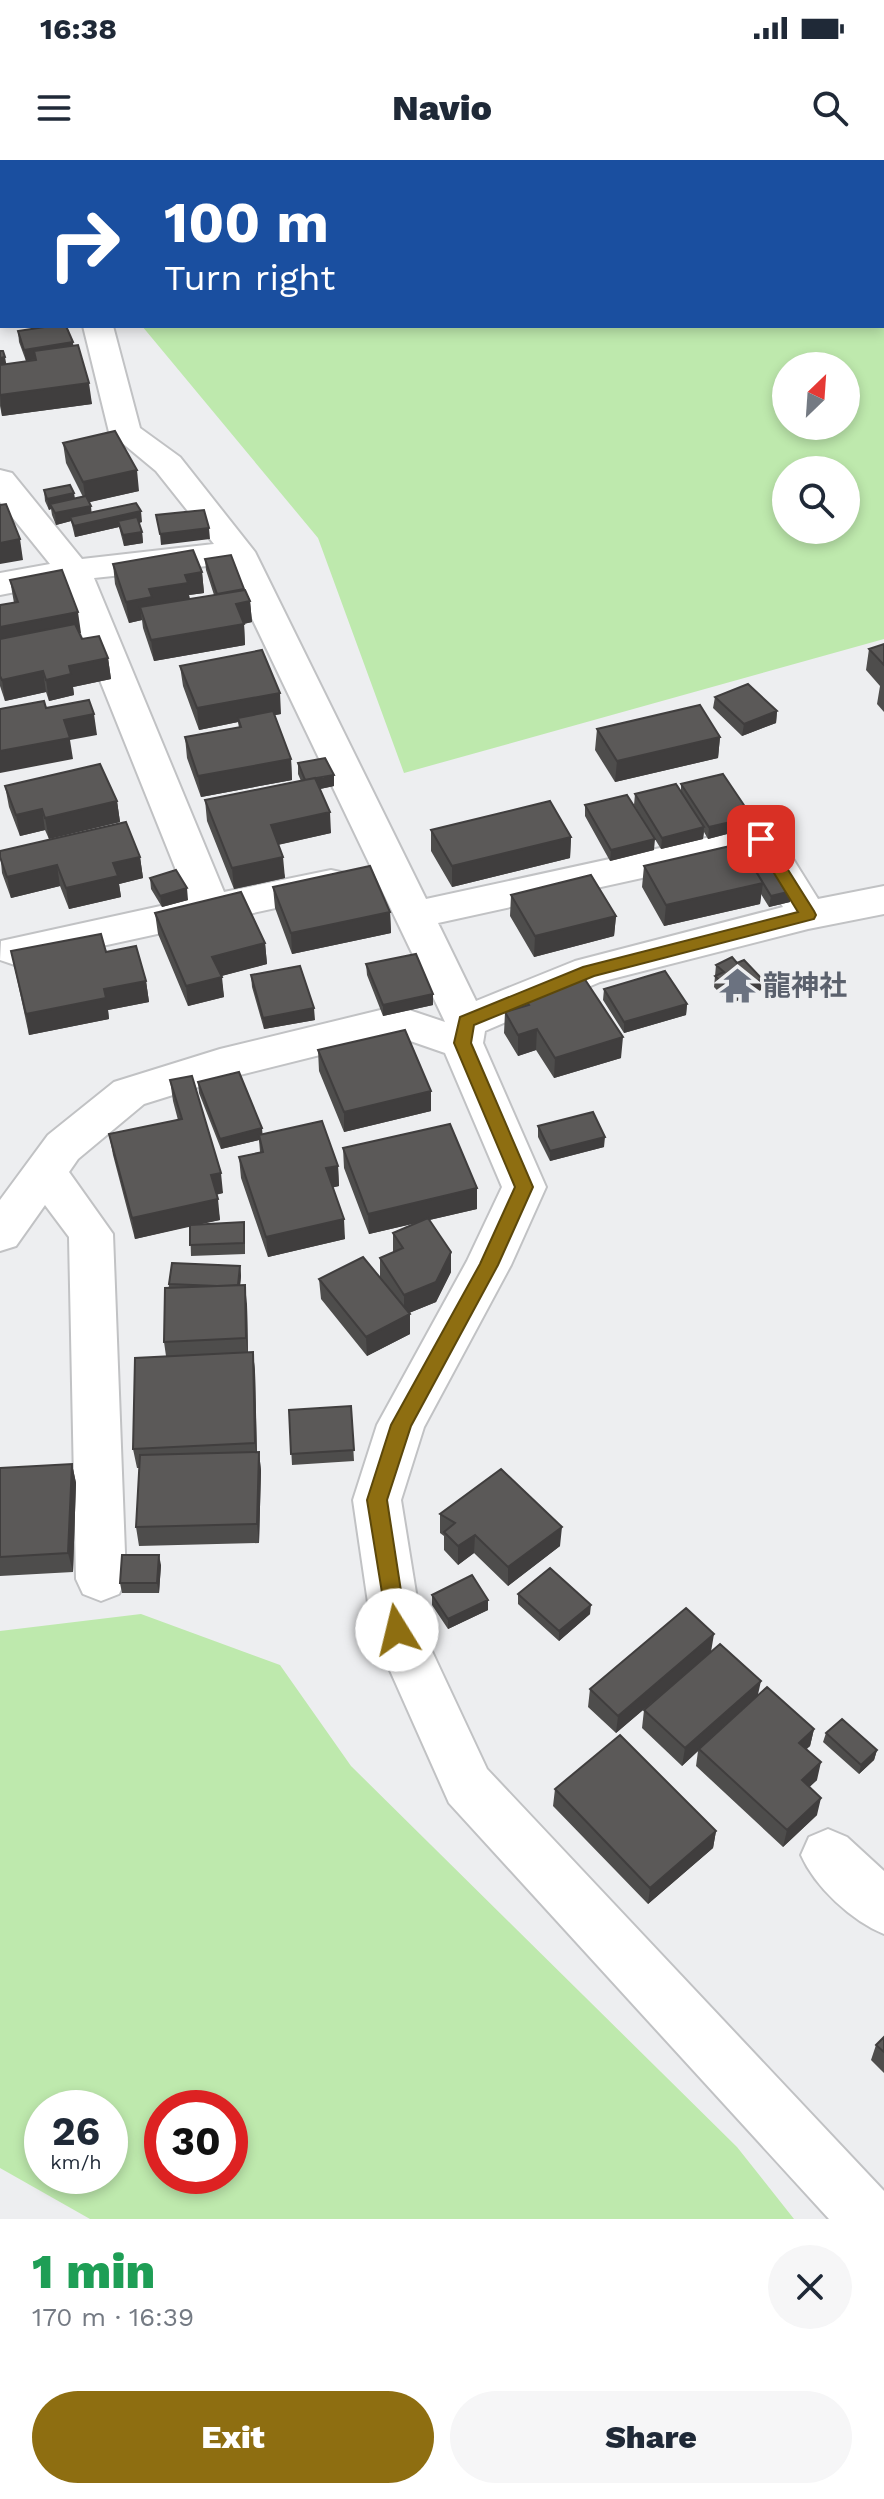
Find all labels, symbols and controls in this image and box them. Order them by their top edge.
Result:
text: 16:38 [40,11,117,46]
icon: menu [32,86,76,130]
icon: search [808,86,852,130]
text: Navio [392,87,492,129]
text: 100 m [164,190,329,256]
icon: right [32,192,136,296]
text: Turn right [164,257,335,299]
north arrow [772,352,860,440]
map controls [772,352,860,544]
button: search [772,456,860,544]
pin [727,805,795,873]
icon: arrive [739,817,783,861]
temple icon: 龍神社 [718,966,756,1004]
place label: 龍神社 [763,969,847,1002]
position arrow [355,1588,439,1672]
speed limit sign: 30 [144,2090,248,2194]
text: 26 [52,2108,100,2155]
text: km/h [50,2150,102,2174]
text: 1 min [32,2243,155,2300]
button: close [768,2245,852,2329]
text: 170 m · 16:39 [32,2302,194,2332]
button: Exit [32,2391,434,2483]
button: Share [450,2391,852,2483]

